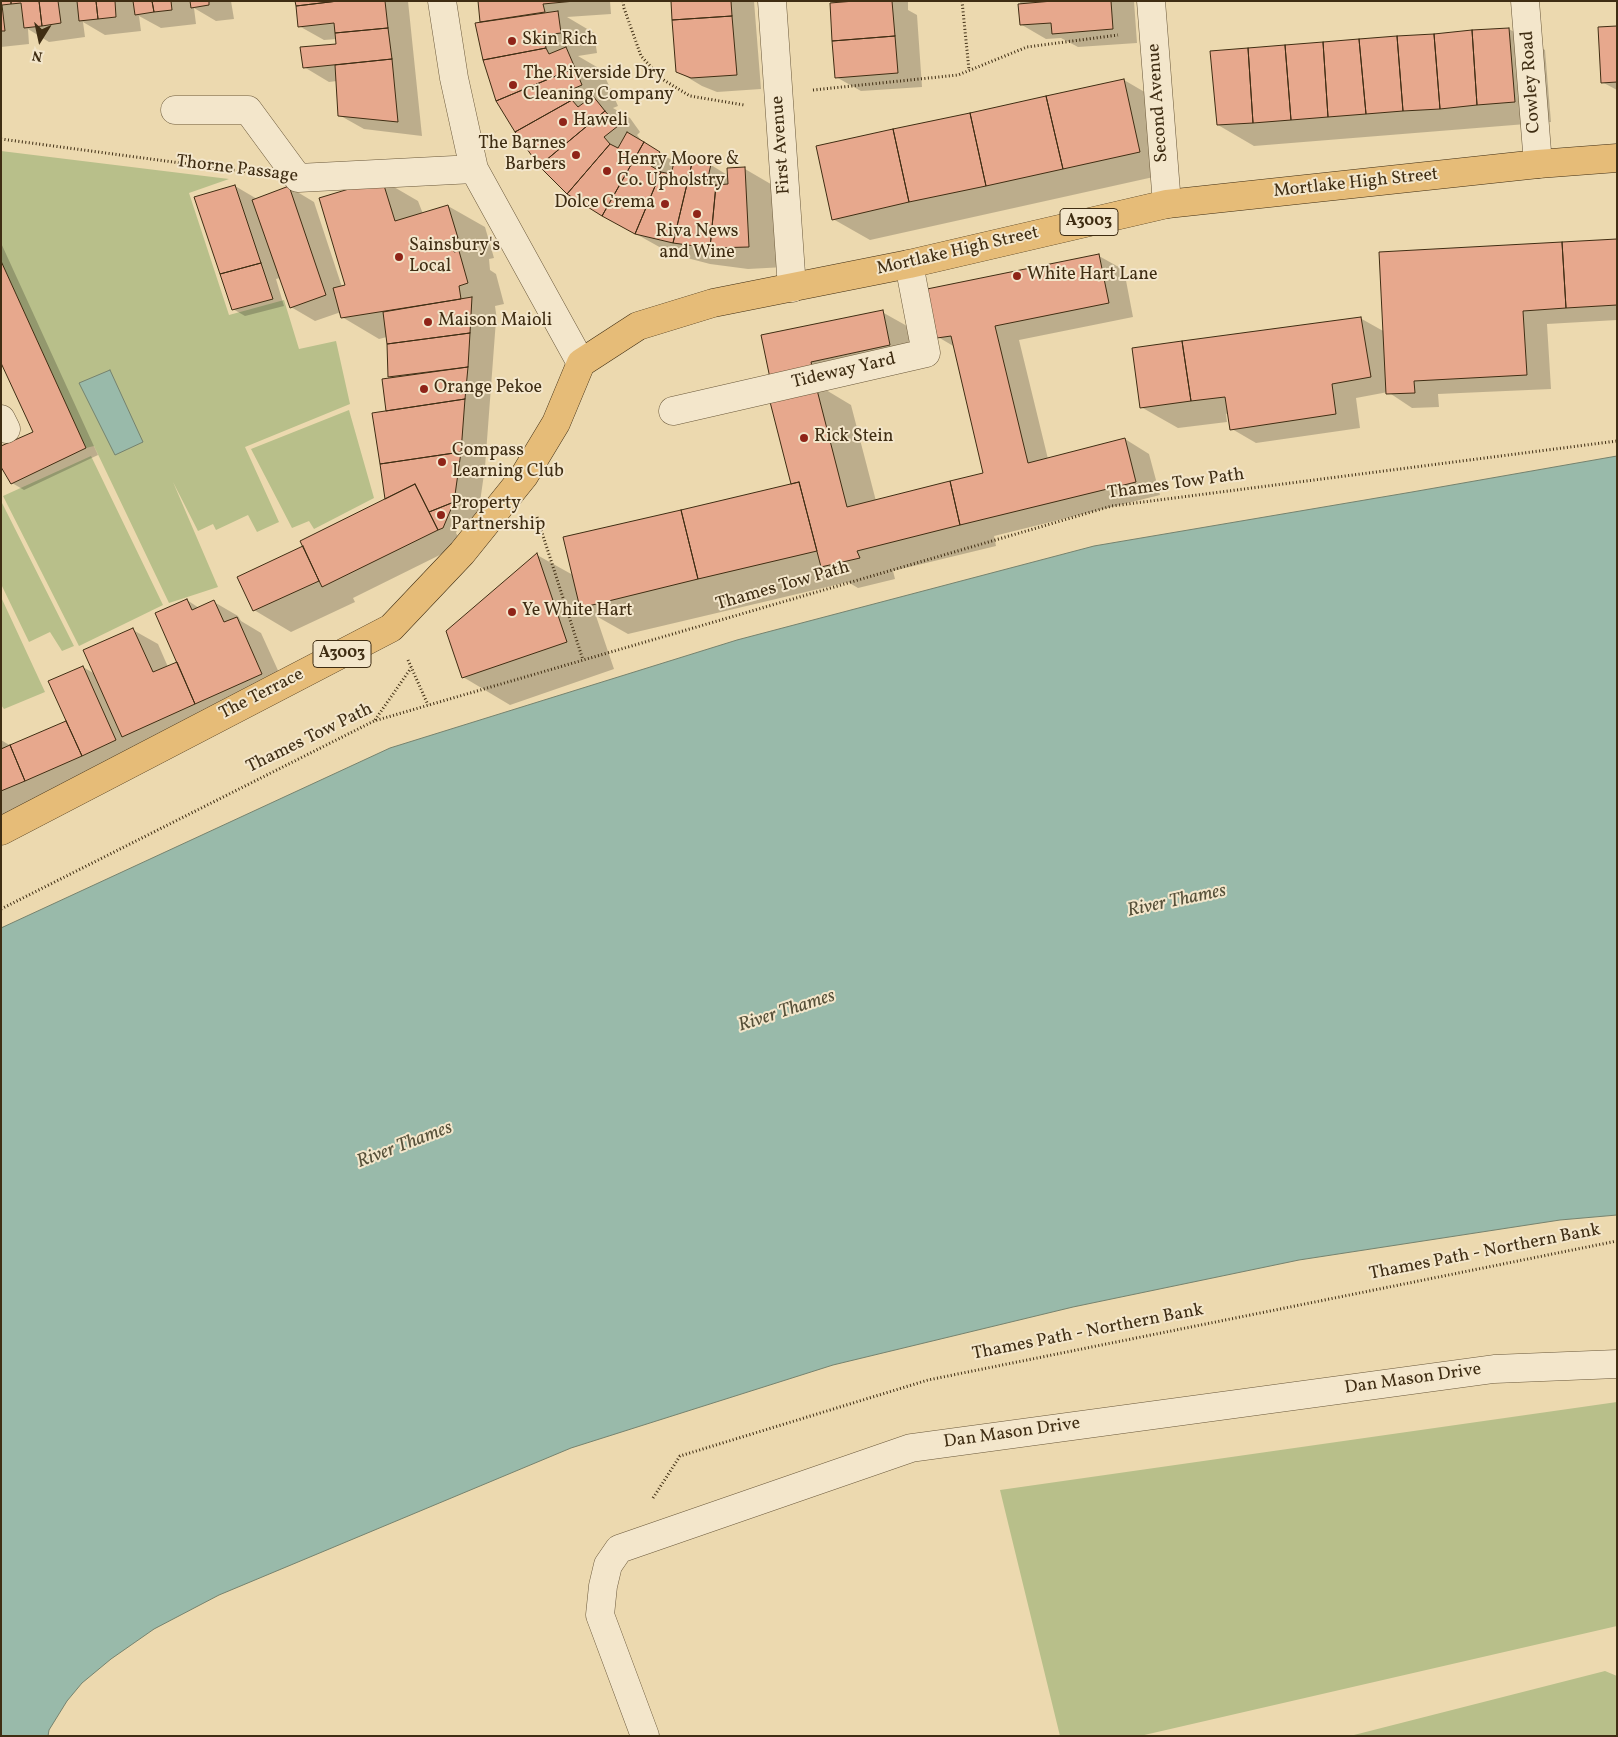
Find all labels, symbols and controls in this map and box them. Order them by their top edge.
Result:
north arrow [15,15,65,65]
place label: Skin Rich [522,30,598,52]
street label: Cowley Road [1518,30,1546,134]
marker: Skin Rich [506,35,518,47]
street label: Second Avenue [1144,43,1174,163]
text: N [31,45,44,66]
place label: The Riverside Dry Cleaning Company [523,64,674,106]
marker: The Riverside Dry Cleaning Company [507,79,519,91]
street label: First Avenue [768,95,796,195]
place label: Haweli [573,111,628,133]
marker: Haweli [557,116,569,128]
place label: The Barnes Barbers [478,134,566,176]
marker: The Barnes Barbers [570,149,582,161]
place label: Henry Moore & Co. Upholstry [617,150,739,192]
street label: Thorne Passage [175,152,299,188]
marker: Henry Moore & Co. Upholstry [601,165,613,177]
street label: Mortlake High Street [1273,165,1439,203]
place label: Dolce Crema [554,193,655,215]
marker: Dolce Crema [659,198,671,210]
marker: Riva News and Wine [691,208,703,220]
road number: A3003 [1060,208,1118,236]
place label: Riva News and Wine [655,222,739,264]
street label: Mortlake High Street [875,223,1041,281]
place label: Sainsbury's Local [409,236,500,278]
marker: Sainsbury's Local [393,251,405,263]
place label: White Hart Lane [1027,265,1158,287]
marker: White Hart Lane [1011,270,1023,282]
place label: Maison Maioli [438,311,552,333]
marker: Maison Maioli [422,316,434,328]
street label: Tideway Yard [790,350,898,394]
place label: Orange Pekoe [434,378,542,400]
marker: Orange Pekoe [418,383,430,395]
place label: Rick Stein [814,427,894,449]
marker: Rick Stein [798,432,810,444]
place label: Compass Learning Club [452,441,564,484]
marker: Compass Learning Club [436,456,448,468]
street label: Thames Tow Path [1106,465,1246,505]
place label: Property Partnership [451,494,545,536]
marker: Property Partnership [435,509,447,521]
street label: Thames Tow Path [714,558,852,616]
place label: Ye White Hart [522,601,633,623]
marker: Ye White Hart [506,606,518,618]
road number: A3003 [313,641,371,668]
street label: The Terrace [216,665,308,725]
street label: Thames Tow Path [243,699,377,779]
water label: River Thames [1125,880,1229,924]
water label: River Thames [736,986,838,1038]
water label: River Thames [354,1117,456,1175]
street label: Thames Path - Northern Bank [1367,1220,1603,1286]
street label: Thames Path - Northern Bank [970,1300,1206,1366]
street label: Dan Mason Drive [1343,1360,1483,1400]
street label: Dan Mason Drive [942,1414,1082,1454]

